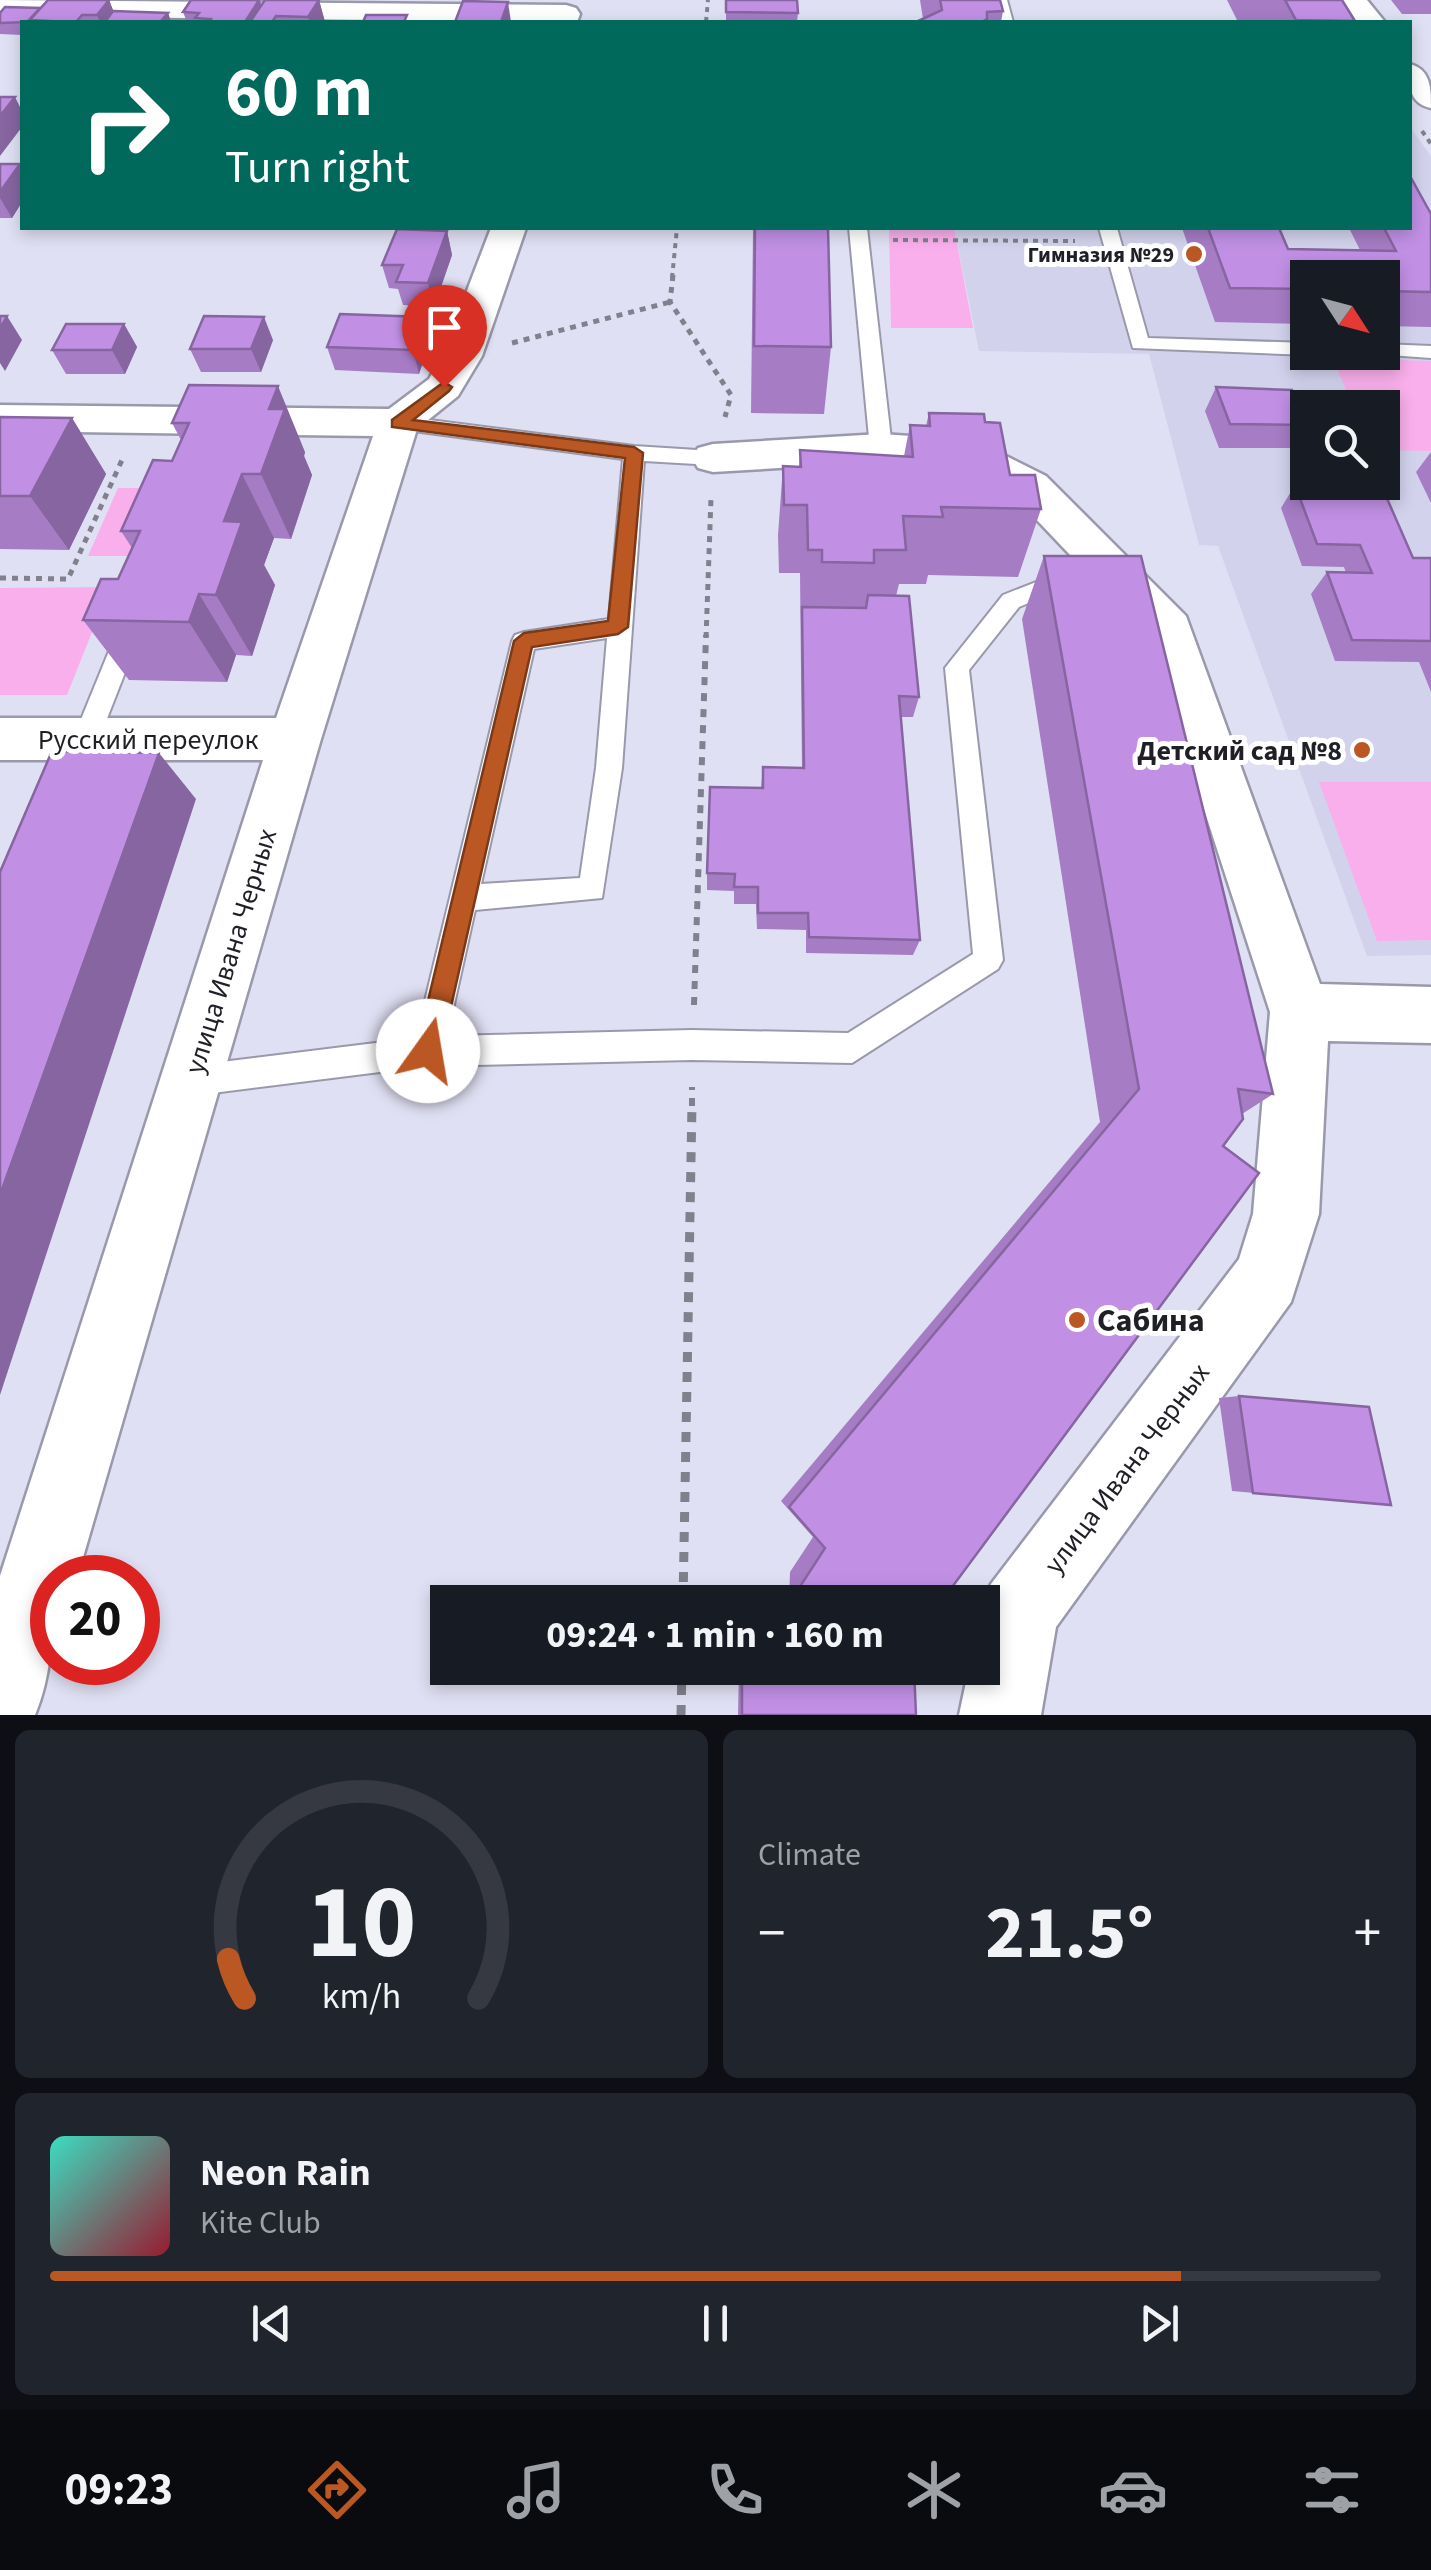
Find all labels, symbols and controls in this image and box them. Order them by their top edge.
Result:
text: 60 m [225,43,373,143]
icon: right [60,60,190,190]
text: Turn right [225,136,410,200]
place label: Гимназия №29 [1028,239,1174,271]
marker: Гимназия №29 [1183,243,1205,265]
north arrow [1290,260,1400,370]
map controls [1290,260,1400,500]
pin [402,285,487,388]
icon: arrive [417,300,472,355]
button: search [1290,390,1400,500]
street label: Русский переулок [38,720,258,760]
place label: Детский сад №8 [1137,731,1342,771]
marker: Детский сад №8 [1351,739,1373,761]
street label: улица Ивана Черных [175,823,287,1079]
position arrow [376,999,480,1103]
place label: Сабина [1097,1298,1205,1344]
marker: Сабина [1066,1309,1088,1331]
street label: улица Ивана Черных [1034,1355,1220,1582]
speed limit sign: 20 [30,1555,160,1685]
text: 09:24 · 1 min · 160 m [546,1608,884,1662]
text: Climate [758,1832,861,1878]
text: 10 [307,1850,416,1998]
text: 21.5° [985,1880,1154,1987]
text: − [758,1895,785,1973]
text: + [1354,1895,1381,1973]
text: km/h [322,1971,401,2022]
text: Neon Rain [200,2146,371,2200]
text: Kite Club [200,2200,321,2246]
icon: previous [244,2296,299,2351]
icon: pause [688,2296,743,2351]
icon: next [1132,2296,1187,2351]
icon: directions [302,2455,372,2525]
icon: music [501,2455,571,2525]
icon: phone [700,2455,770,2525]
icon: climate [899,2455,969,2525]
icon: car [1098,2455,1168,2525]
icon: filters [1297,2455,1367,2525]
text: 09:23 [64,2458,173,2522]

